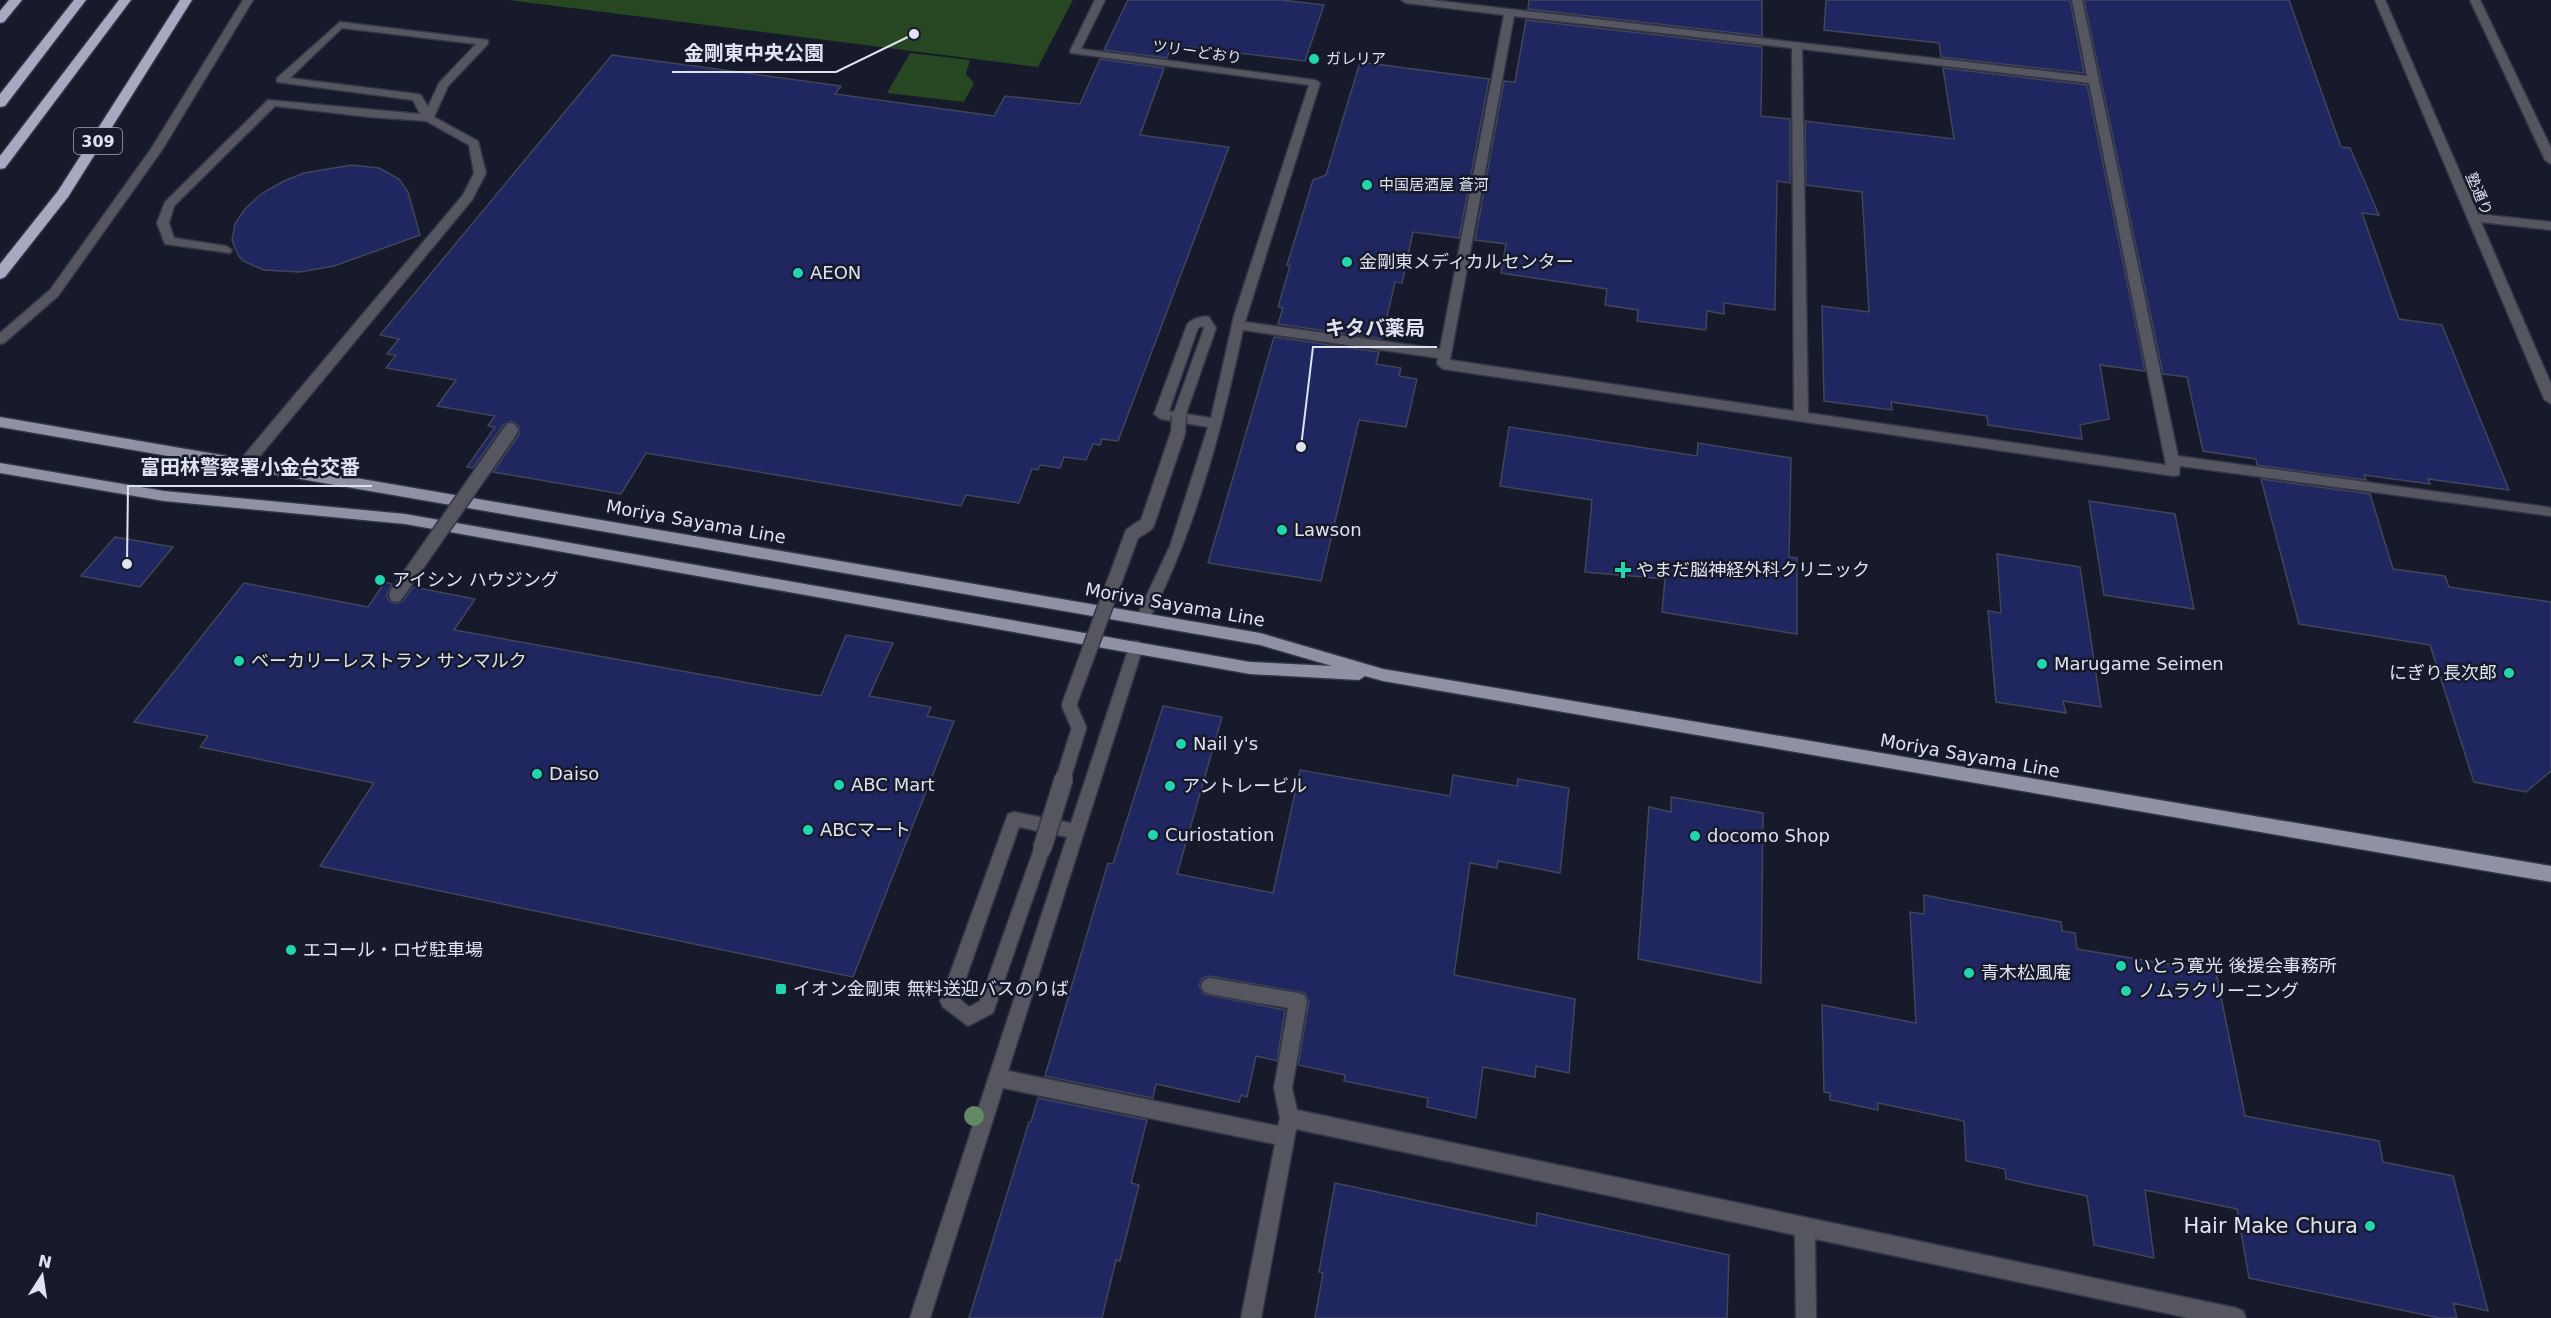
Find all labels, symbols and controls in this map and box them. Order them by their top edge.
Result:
callout: 金剛東中央公園 [672,34,836,72]
street label: ツリーどおり [1151,37,1243,67]
text: 金剛東中央公園 [684,41,824,65]
place label: ガレリア [1326,50,1386,68]
marker: ガレリア [1307,52,1321,66]
road number: 309 [74,128,122,154]
street label: 塾通り [2462,170,2496,218]
place label: 中国居酒屋 蒼河 [1379,176,1489,194]
marker: 中国居酒屋 蒼河 [1360,178,1374,192]
place label: 金剛東メディカルセンター [1359,251,1574,272]
marker: 金剛東メディカルセンター [1340,255,1354,269]
place label: AEON [810,262,861,283]
marker: AEON [791,266,805,280]
callout: キタバ薬局 [1313,309,1437,347]
text: キタバ薬局 [1325,316,1425,340]
callout: 富田林警察署小金台交番 [128,448,372,486]
text: 富田林警察署小金台交番 [140,455,360,479]
street label: Moriya Sayama Line [604,495,788,548]
place label: Lawson [1294,519,1362,540]
marker: Lawson [1275,523,1289,537]
place label: やまだ脳神経外科クリニック [1636,559,1870,580]
marker: やまだ脳神経外科クリニック [1614,561,1632,579]
place label: アイシン ハウジング [392,569,559,590]
marker: アイシン ハウジング [373,573,387,587]
street label: Moriya Sayama Line [1083,578,1267,631]
place label: ベーカリーレストラン サンマルク [251,650,527,671]
place label: Marugame Seimen [2054,653,2224,674]
marker: ベーカリーレストラン サンマルク [232,654,246,668]
marker: Marugame Seimen [2035,657,2049,671]
place label: にぎり長次郎 [2389,662,2497,683]
marker: にぎり長次郎 [2502,666,2516,680]
street label: Moriya Sayama Line [1878,729,2062,782]
place label: Nail y's [1193,733,1258,754]
marker: Nail y's [1174,737,1188,751]
place label: Daiso [549,763,599,784]
marker: Daiso [530,767,544,781]
place label: ABC Mart [851,774,935,795]
place label: アントレービル [1182,775,1307,796]
marker: ABC Mart [832,778,846,792]
marker: アントレービル [1163,779,1177,793]
place label: ABCマート [820,819,911,840]
marker: ABCマート [801,823,815,837]
place label: Curiostation [1165,824,1274,845]
place label: docomo Shop [1707,825,1830,846]
marker: Curiostation [1146,828,1160,842]
marker: docomo Shop [1688,829,1702,843]
place label: エコール・ロゼ駐車場 [303,939,483,960]
marker: エコール・ロゼ駐車場 [284,943,298,957]
place label: いとう寛光 後援会事務所 [2133,955,2337,976]
marker: いとう寛光 後援会事務所 [2114,959,2128,973]
place label: 青木松風庵 [1981,962,2071,983]
marker: 青木松風庵 [1962,966,1976,980]
place label: イオン金剛東 無料送迎バスのりば [793,978,1069,999]
place label: ノムラクリーニング [2138,980,2299,1001]
marker: イオン金剛東 無料送迎バスのりば [774,982,788,996]
marker: ノムラクリーニング [2119,984,2133,998]
place label: Hair Make Chura [2183,1214,2358,1238]
marker: Hair Make Chura [2363,1219,2377,1233]
north arrow [12,1246,72,1306]
text: N [36,1251,54,1273]

